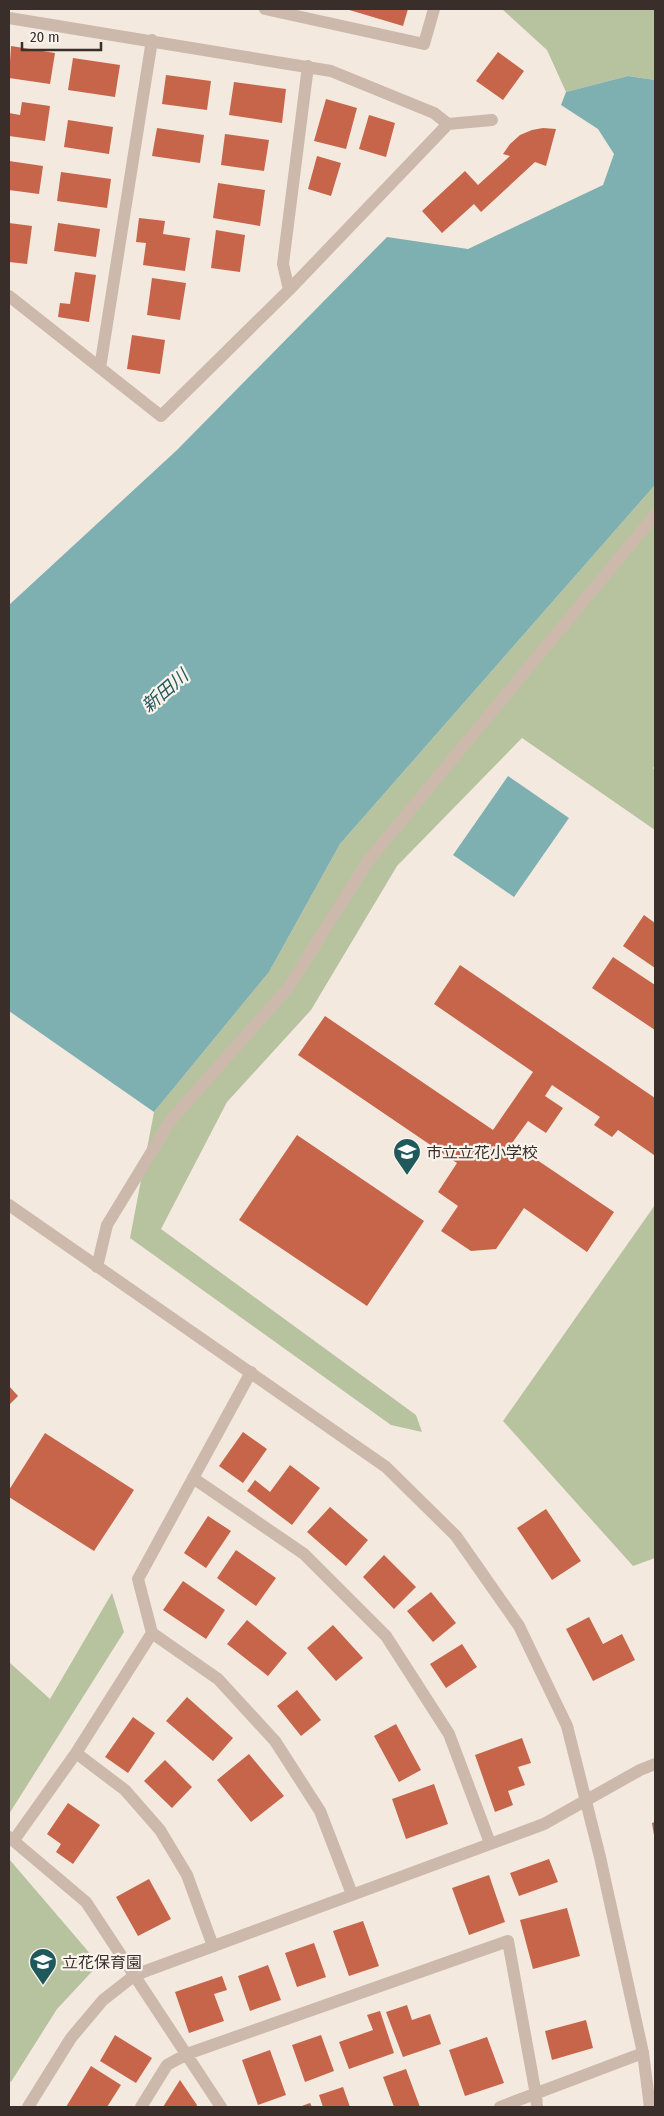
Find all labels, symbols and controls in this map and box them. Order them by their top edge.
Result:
scale bar [22,20,101,52]
text: 20 m [30,28,60,46]
water label: 新田川 [137,664,194,717]
school or university icon: 市立立花小学校 [392,1137,422,1176]
place label: 市立立花小学校 [426,1143,538,1162]
school or university icon: 立花保育園 [28,1947,58,1986]
place label: 立花保育園 [62,1953,142,1972]

